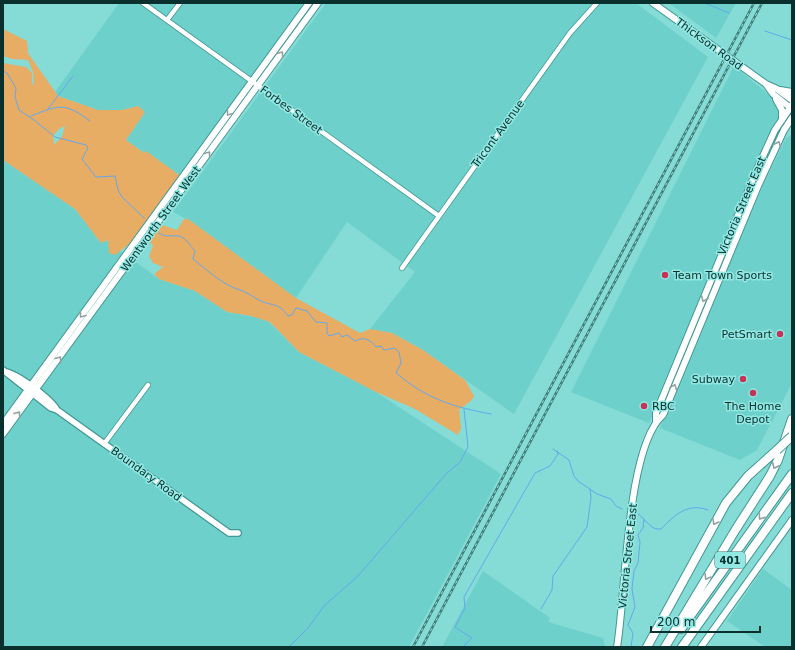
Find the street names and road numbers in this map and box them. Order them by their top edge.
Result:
street label: Thickson Road [672,15,745,73]
street label: Forbes Street [257,83,325,137]
street label: Tricont Avenue [468,97,527,171]
street label: Victoria Street East [715,154,769,257]
street label: Wentworth Street West [118,163,204,274]
street label: Boundary Road [108,444,184,504]
street label: Victoria Street East [616,502,640,609]
road number: 401 [715,552,745,568]

